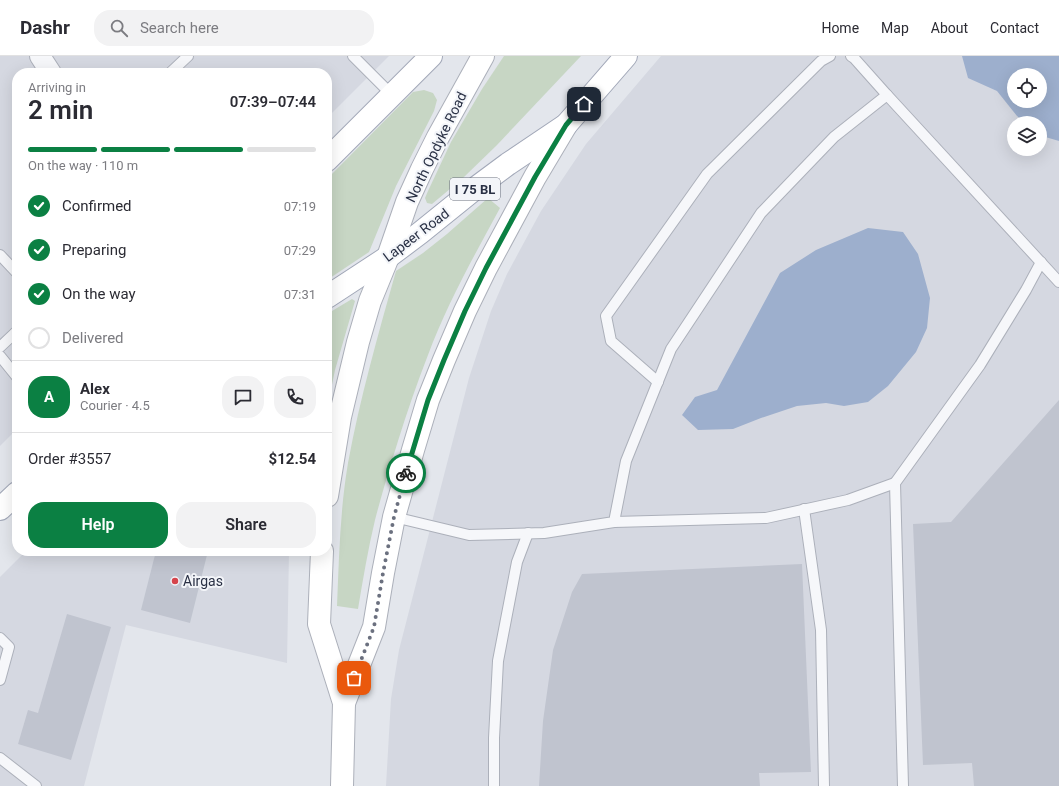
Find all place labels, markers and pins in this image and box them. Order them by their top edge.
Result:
pin [567,87,601,121]
place label: Airgas [183,573,223,589]
marker: Airgas [170,576,180,586]
pin [337,661,371,695]

